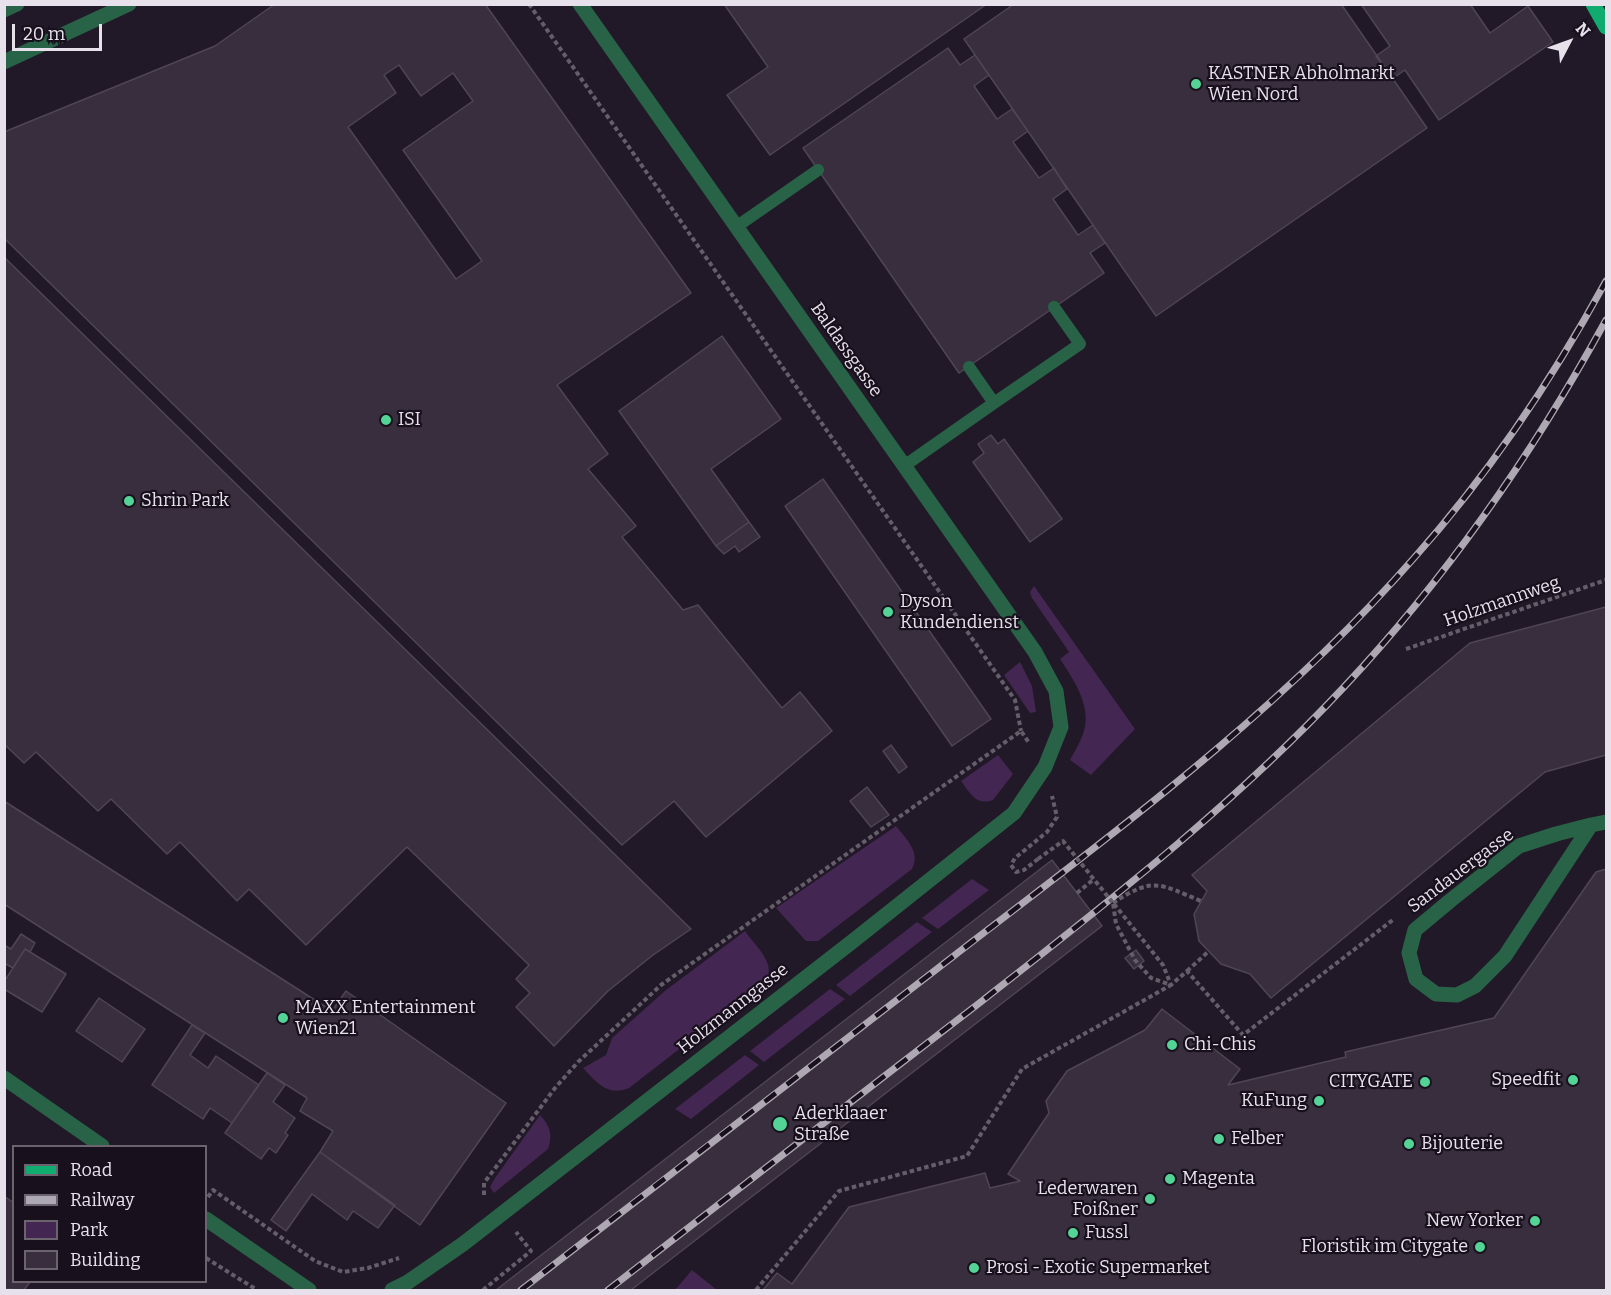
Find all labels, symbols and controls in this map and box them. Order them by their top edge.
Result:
scale bar [15,12,105,50]
north arrow [1539,12,1599,72]
text: N [1572,19,1594,41]
text: 20 m [23,23,65,45]
place label: KASTNER Abholmarkt Wien Nord [1208,63,1395,106]
marker: KASTNER Abholmarkt Wien Nord [1189,77,1203,91]
street label: Baldassgasse [805,299,887,401]
place label: ISI [398,409,421,431]
marker: ISI [379,413,393,427]
place label: Shrin Park [141,490,229,512]
marker: Shrin Park [122,494,136,508]
street label: Holzmannweg [1441,572,1563,632]
place label: Dyson Kundendienst [900,591,1019,634]
marker: Dyson Kundendienst [881,605,895,619]
street label: Sandauergasse [1404,824,1518,918]
street label: Holzmanngasse [673,959,793,1059]
place label: MAXX Entertainment Wien21 [295,997,476,1040]
marker: MAXX Entertainment Wien21 [276,1011,290,1025]
place label: Chi-Chis [1184,1034,1256,1056]
marker: Chi-Chis [1165,1038,1179,1052]
place label: Speedfit [1491,1069,1561,1091]
place label: CITYGATE [1329,1071,1413,1093]
marker: Speedfit [1566,1073,1580,1087]
marker: CITYGATE [1418,1075,1432,1089]
place label: KuFung [1241,1090,1307,1112]
marker: KuFung [1312,1094,1326,1108]
place label: Aderklaaer Straße [794,1103,887,1146]
marker: Aderklaaer Straße [771,1115,789,1133]
place label: Felber [1231,1128,1284,1150]
marker: Felber [1212,1132,1226,1146]
place label: Bijouterie [1421,1133,1503,1155]
marker: Bijouterie [1402,1137,1416,1151]
legend [12,1145,207,1283]
text: Road [70,1159,112,1181]
place label: Magenta [1182,1168,1255,1190]
marker: Magenta [1163,1172,1177,1186]
place label: Lederwaren Foißner [1037,1178,1138,1220]
text: Railway [70,1189,134,1211]
marker: Lederwaren Foißner [1143,1192,1157,1206]
place label: New Yorker [1426,1210,1523,1232]
marker: New Yorker [1528,1214,1542,1228]
text: Park [70,1219,108,1241]
place label: Fussl [1085,1222,1128,1244]
marker: Fussl [1066,1226,1080,1240]
place label: Floristik im Citygate [1301,1236,1468,1258]
marker: Floristik im Citygate [1473,1240,1487,1254]
text: Building [70,1249,141,1271]
place label: Prosi - Exotic Supermarket [986,1257,1209,1279]
marker: Prosi - Exotic Supermarket [967,1261,981,1275]

